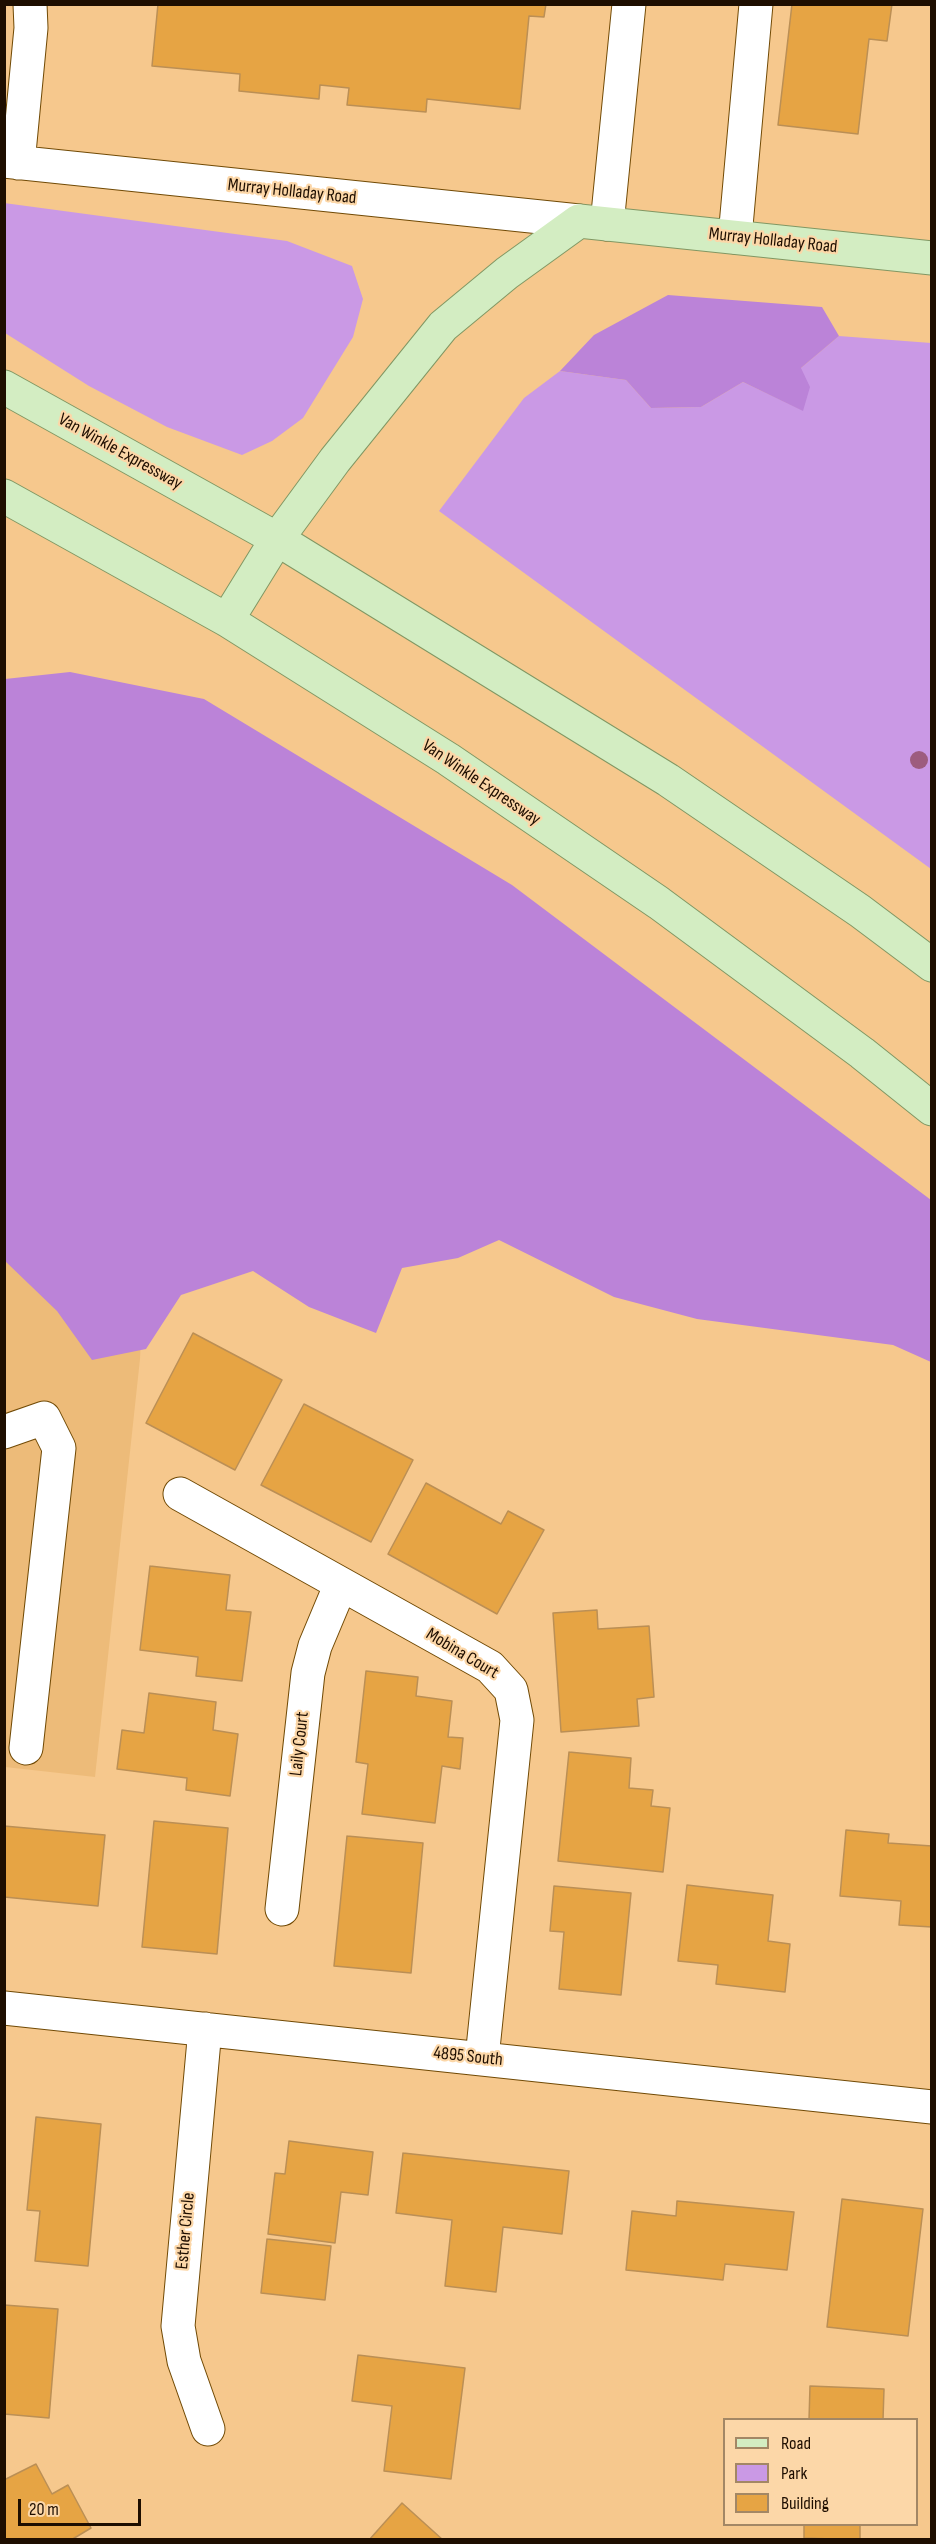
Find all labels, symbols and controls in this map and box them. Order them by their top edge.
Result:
street label: Murray Holladay Road [227,175,357,209]
street label: Murray Holladay Road [708,224,838,258]
street label: Van Winkle Expressway [54,409,186,495]
street label: Van Winkle Expressway [418,735,544,831]
street label: Mobina Court [422,1624,502,1684]
street label: Laily Court [286,1711,314,1777]
street label: 4895 South [432,2043,504,2071]
street label: Esther Circle [172,2192,200,2270]
legend [723,2418,918,2526]
text: Road [781,2433,811,2454]
text: Park [781,2463,807,2484]
scale bar [21,2487,144,2525]
text: Building [781,2493,829,2514]
text: 20 m [29,2499,59,2520]

